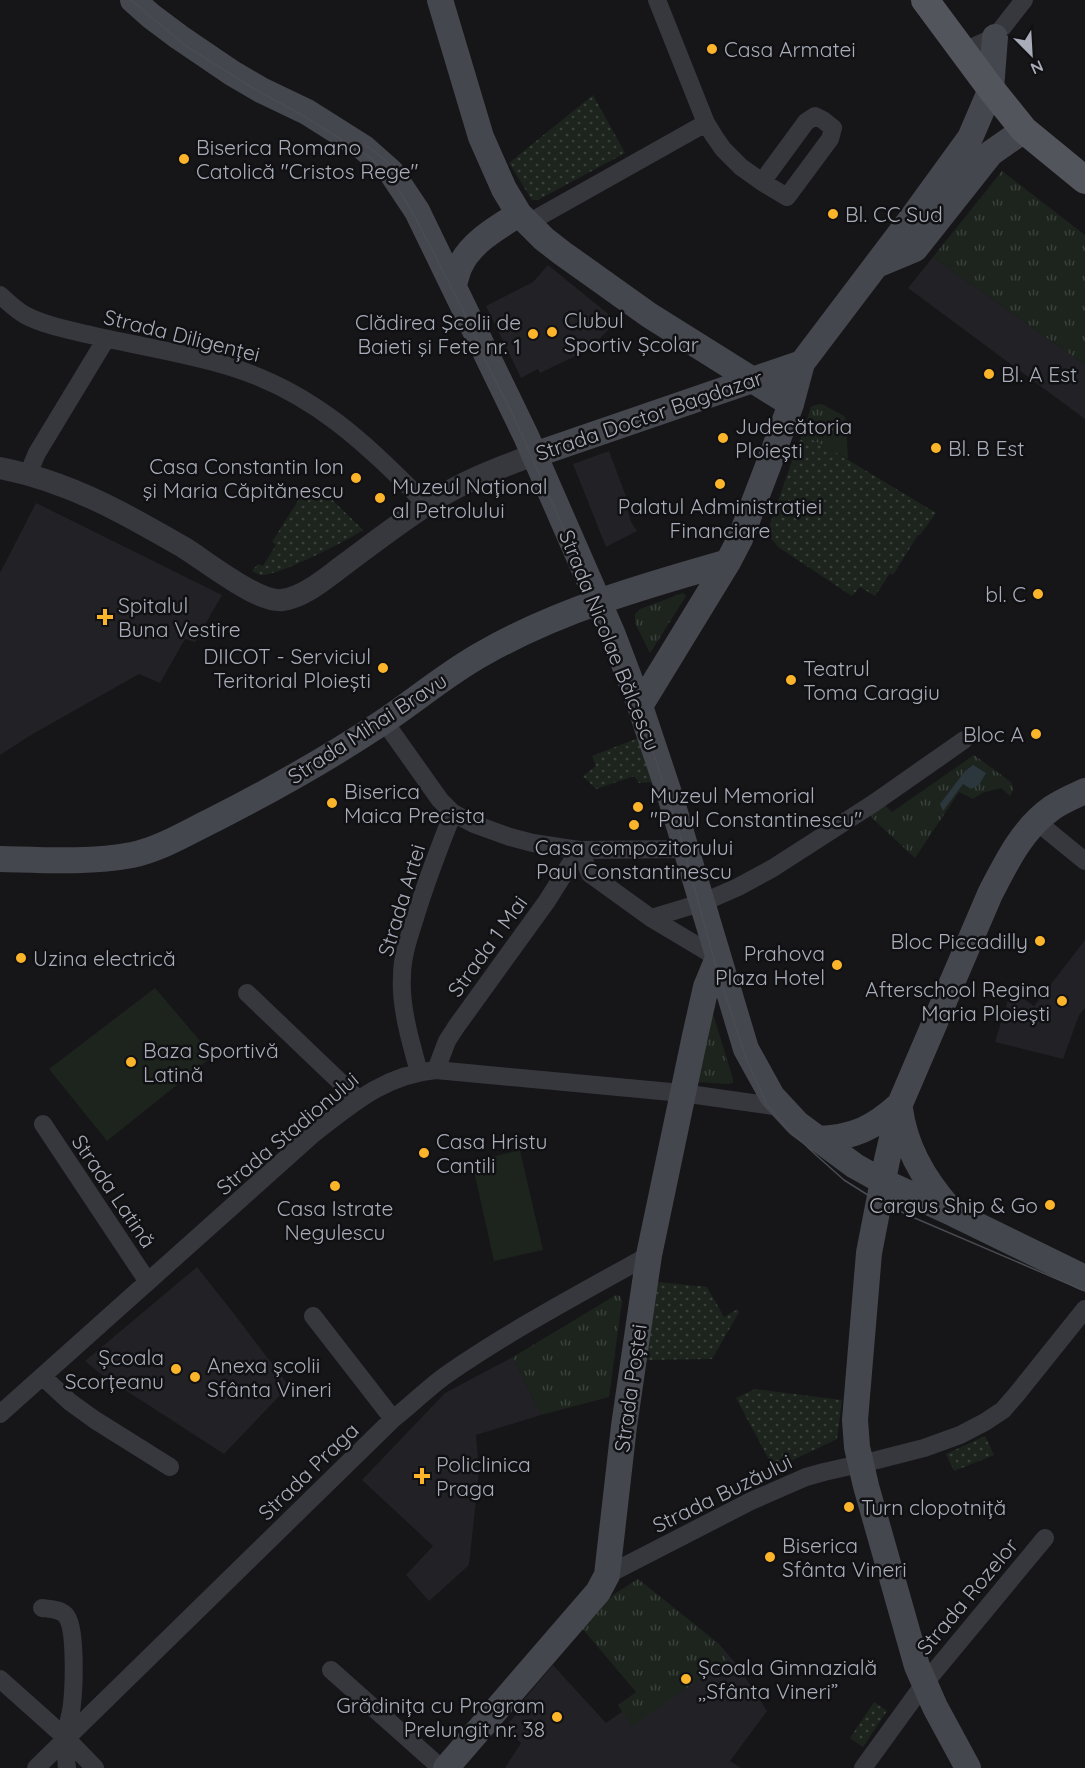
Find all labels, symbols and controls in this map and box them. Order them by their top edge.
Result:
north arrow [1001,24,1061,84]
place label: Casa Armatei [724,36,856,62]
marker: Casa Armatei [705,42,719,56]
text: N [1028,56,1047,79]
place label: Biserica Romano Catolică "Cristos Rege" [196,134,419,184]
marker: Biserica Romano Catolică "Cristos Rege" [177,152,191,166]
place label: Bl. CC Sud [845,201,943,227]
marker: Bl. CC Sud [826,207,840,221]
street label: Strada Diligenței [101,303,263,367]
place label: Clubul Sportiv Școlar [564,307,699,357]
place label: Clădirea Şcolii de Baieti şi Fete nr. 1 [355,309,521,359]
marker: Clubul Sportiv Școlar [545,325,559,339]
marker: Clădirea Şcolii de Baieti şi Fete nr. 1 [526,327,540,341]
place label: Bl. A Est [1001,361,1077,387]
street label: Strada Doctor Bagdazar [532,364,766,466]
marker: Bl. A Est [982,367,996,381]
place label: Judecătoria Ploiești [735,413,852,463]
marker: Judecătoria Ploiești [716,431,730,445]
place label: Bl. B Est [948,435,1024,461]
marker: Bl. B Est [929,441,943,455]
place label: Casa Constantin Ion şi Maria Căpitănescu [143,453,344,503]
marker: Casa Constantin Ion şi Maria Căpitănescu [349,471,363,485]
place label: Muzeul Național al Petrolului [392,473,548,523]
marker: Palatul Administraţiei Financiare [713,477,727,491]
marker: Muzeul Național al Petrolului [373,491,387,505]
place label: Palatul Administraţiei Financiare [618,493,822,543]
street label: Strada Nicolae Bălcescu [554,526,666,754]
place label: bl. C [985,581,1026,607]
marker: bl. C [1031,587,1045,601]
place label: Spitalul Buna Vestire [118,592,241,642]
marker: Spitalul Buna Vestire [96,608,114,626]
place label: DIICOT - Serviciul Teritorial Ploiești [203,643,371,693]
place label: Teatrul Toma Caragiu [803,655,940,705]
marker: DIICOT - Serviciul Teritorial Ploiești [376,661,390,675]
street label: Strada Mihai Bravu [283,667,451,789]
marker: Teatrul Toma Caragiu [784,673,798,687]
place label: Bloc A [963,721,1024,747]
marker: Bloc A [1029,727,1043,741]
place label: Biserica Maica Precista [344,778,485,828]
place label: Muzeul Memorial "Paul Constantinescu" [650,782,862,832]
marker: Biserica Maica Precista [325,796,339,810]
marker: Muzeul Memorial "Paul Constantinescu" [631,800,645,814]
marker: Casa compozitorului Paul Constantinescu [627,818,641,832]
place label: Casa compozitorului Paul Constantinescu [535,834,733,884]
street label: Strada Artei [372,841,430,959]
street label: Strada 1 Mai [442,890,532,1002]
place label: Bloc Piccadilly [890,928,1028,954]
marker: Bloc Piccadilly [1033,934,1047,948]
place label: Prahova Plaza Hotel [715,940,825,990]
place label: Uzina electrică [33,945,176,971]
marker: Uzina electrică [14,951,28,965]
marker: Prahova Plaza Hotel [830,958,844,972]
place label: Afterschool Regina Maria Ploiești [865,976,1050,1026]
marker: Afterschool Regina Maria Ploiești [1055,994,1069,1008]
place label: Baza Sportivă Latină [143,1037,279,1087]
marker: Baza Sportivă Latină [124,1055,138,1069]
street label: Strada Stadionului [211,1066,363,1200]
place label: Casa Hristu Cantili [436,1128,548,1178]
street label: Strada Latină [67,1129,161,1253]
marker: Casa Hristu Cantili [417,1146,431,1160]
marker: Casa Istrate Negulescu [328,1179,342,1193]
place label: Cargus Ship & Go [869,1192,1038,1218]
place label: Casa Istrate Negulescu [277,1195,393,1245]
marker: Cargus Ship & Go [1043,1198,1057,1212]
street label: Strada Poștei [608,1322,652,1454]
place label: Școala Scorțeanu [65,1344,164,1394]
place label: Anexa școlii Sfânta Vineri [207,1352,332,1402]
marker: Școala Scorțeanu [169,1362,183,1376]
marker: Anexa școlii Sfânta Vineri [188,1370,202,1384]
street label: Strada Praga [252,1417,364,1525]
street label: Strada Buzăului [648,1448,796,1538]
place label: Policlinica Praga [436,1451,531,1501]
marker: Policlinica Praga [413,1467,431,1485]
place label: Turn clopotniță [861,1494,1006,1520]
marker: Turn clopotniță [842,1500,856,1514]
place label: Biserica Sfânta Vineri [782,1532,907,1582]
street label: Strada Rozelor [911,1532,1023,1660]
marker: Biserica Sfânta Vineri [763,1550,777,1564]
place label: Școala Gimnazială ,,Sfânta Vineri” [698,1654,877,1704]
marker: Școala Gimnazială ,,Sfânta Vineri” [679,1672,693,1686]
place label: Grădinița cu Program Prelungit nr. 38 [336,1692,545,1742]
marker: Grădinița cu Program Prelungit nr. 38 [550,1710,564,1724]

